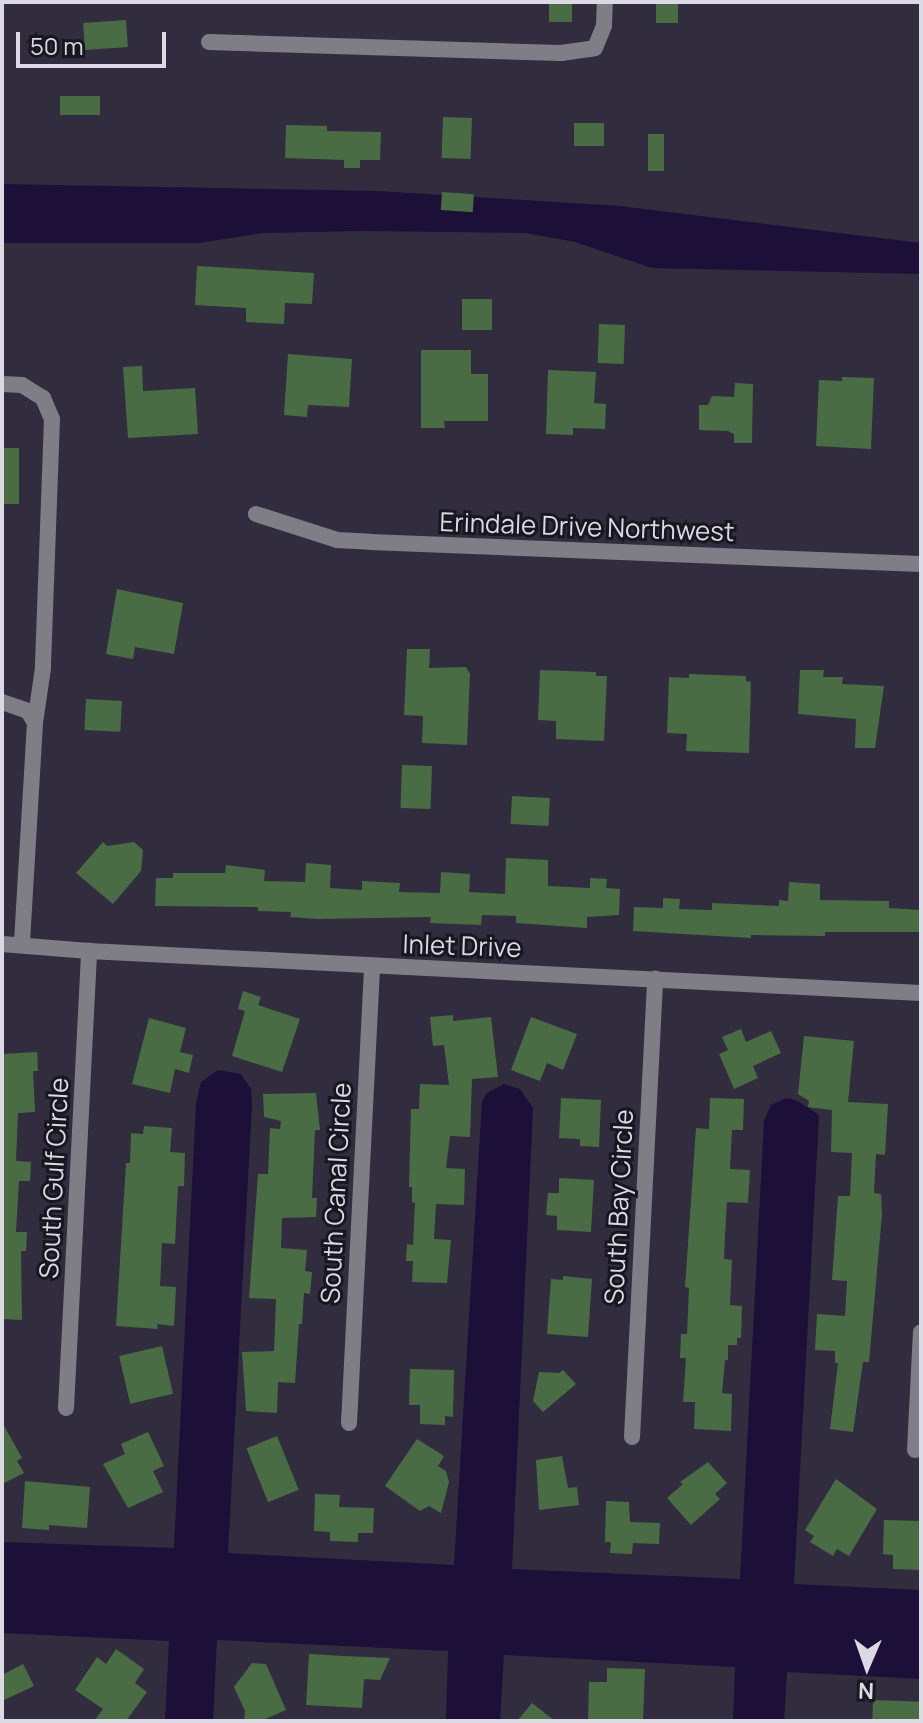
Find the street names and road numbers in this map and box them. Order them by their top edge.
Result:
street label: Erindale Drive Northwest [439,506,735,548]
street label: Inlet Drive [402,928,522,964]
street label: South Gulf Circle [33,1077,75,1279]
street label: South Canal Circle [315,1082,357,1304]
street label: South Bay Circle [598,1109,640,1305]

